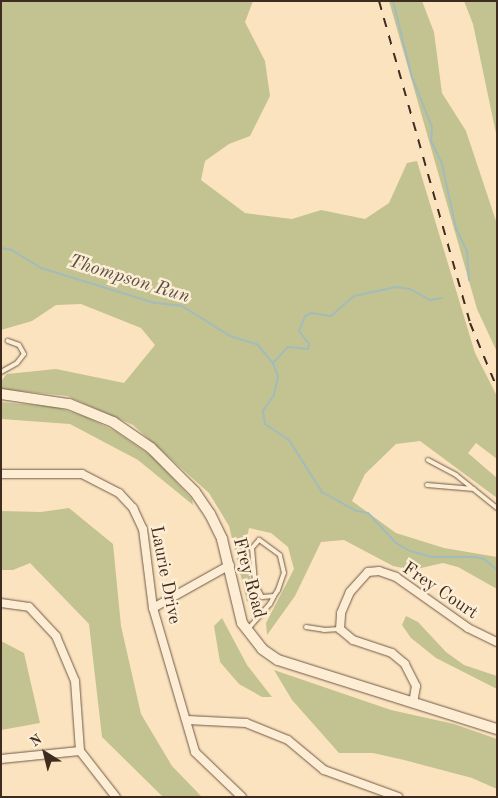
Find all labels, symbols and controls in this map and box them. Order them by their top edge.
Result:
water label: Thompson Run [66,251,192,309]
street label: Laurie Drive [145,524,185,626]
street label: Frey Road [228,535,270,621]
street label: Frey Court [398,558,482,624]
north arrow [20,728,70,778]
text: N [28,732,45,750]

